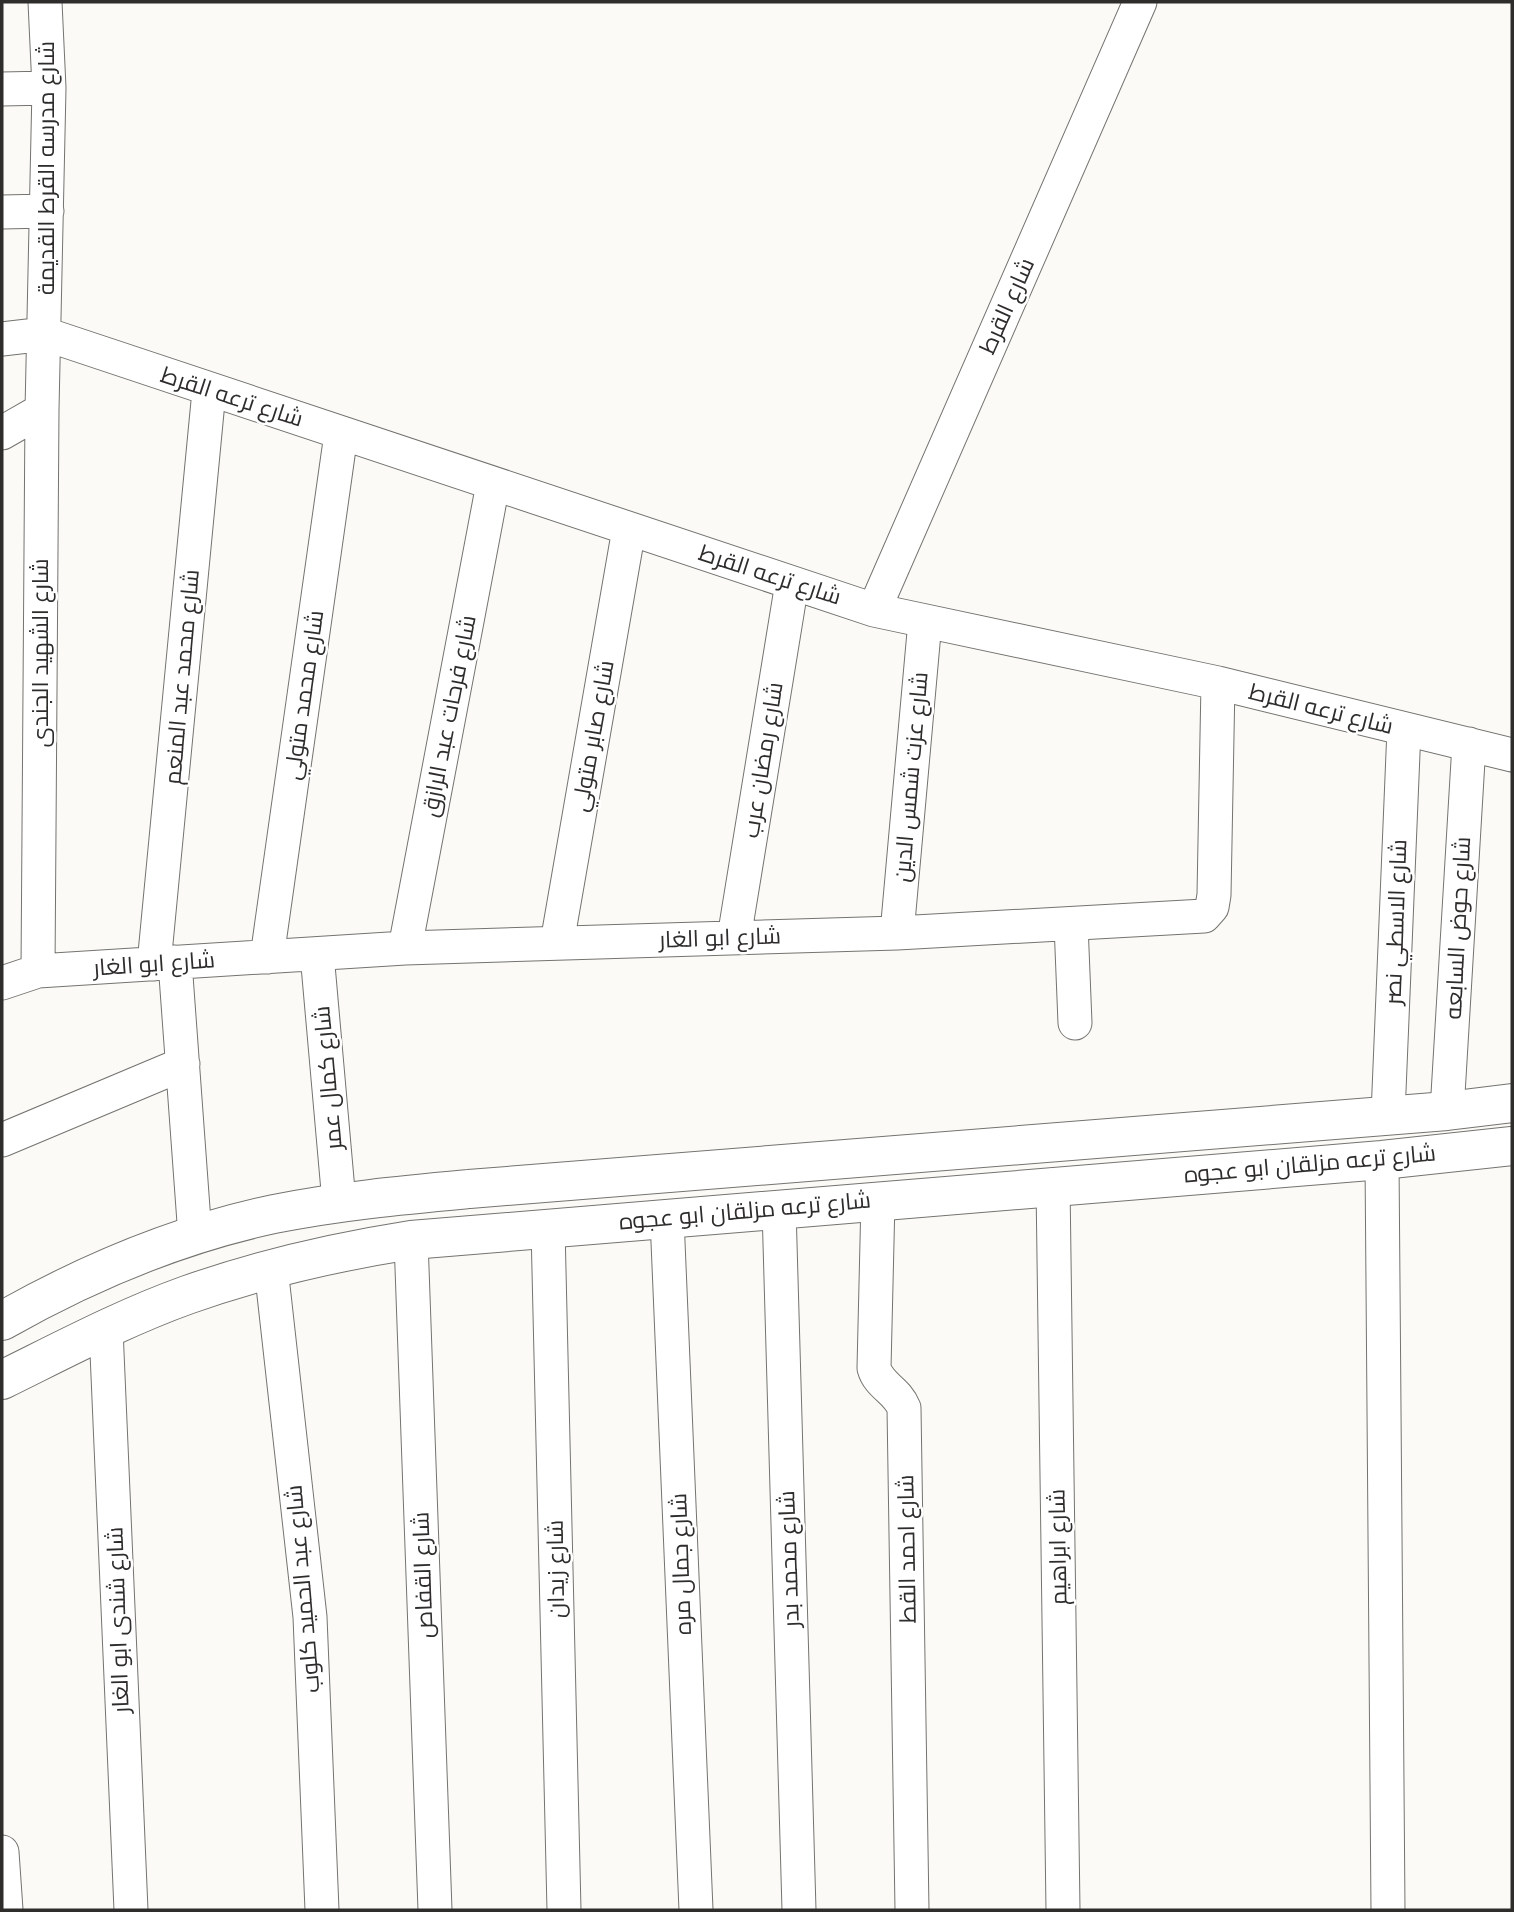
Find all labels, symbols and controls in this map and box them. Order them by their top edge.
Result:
street label: شارع مدرسه القرط القديمة [31,41,62,295]
street label: شارع القرط [972,253,1042,359]
street label: شارع ترعه القرط [157,359,307,435]
street label: شارع ترعه القرط [695,537,845,613]
street label: شارع الشهيد الجندى [25,559,56,747]
street label: شارع محمد عبد المنعم [157,568,207,786]
street label: شارع محمد متولي [277,608,333,782]
street label: شارع فرحات عبد الرازق [414,612,484,820]
street label: شارع صابر متولي [564,658,624,815]
street label: شارع عزت شمس الدين [886,670,936,884]
street label: شارع ترعه القرط [1245,676,1397,742]
street label: شارع رمضان عرب [735,680,791,840]
street label: شارع حوض السابعه [1438,836,1478,1020]
street label: شارع الاسطي نصر [1378,839,1416,1007]
street label: شارع ابو الغار [657,920,781,956]
street label: شارع ابو الغار [90,944,216,984]
street label: شارع كمال عمر [306,1005,350,1153]
street label: شارع ترعه مزلقان ابو عجوه [1183,1138,1437,1190]
street label: شارع ترعه مزلقان ابو عجوه [618,1185,872,1237]
street label: شارع احمد القط [890,1474,924,1624]
street label: شارع عبد الحميد كلوب [278,1484,328,1694]
street label: شارع ابراهيم [1041,1489,1075,1605]
street label: شارع محمد بدر [771,1490,807,1630]
street label: شارع جمال مره [663,1493,699,1635]
street label: شارع القفاص [405,1511,441,1639]
street label: شارع زيدان [540,1520,572,1618]
street label: شارع شندى ابو الغار [99,1526,137,1716]

